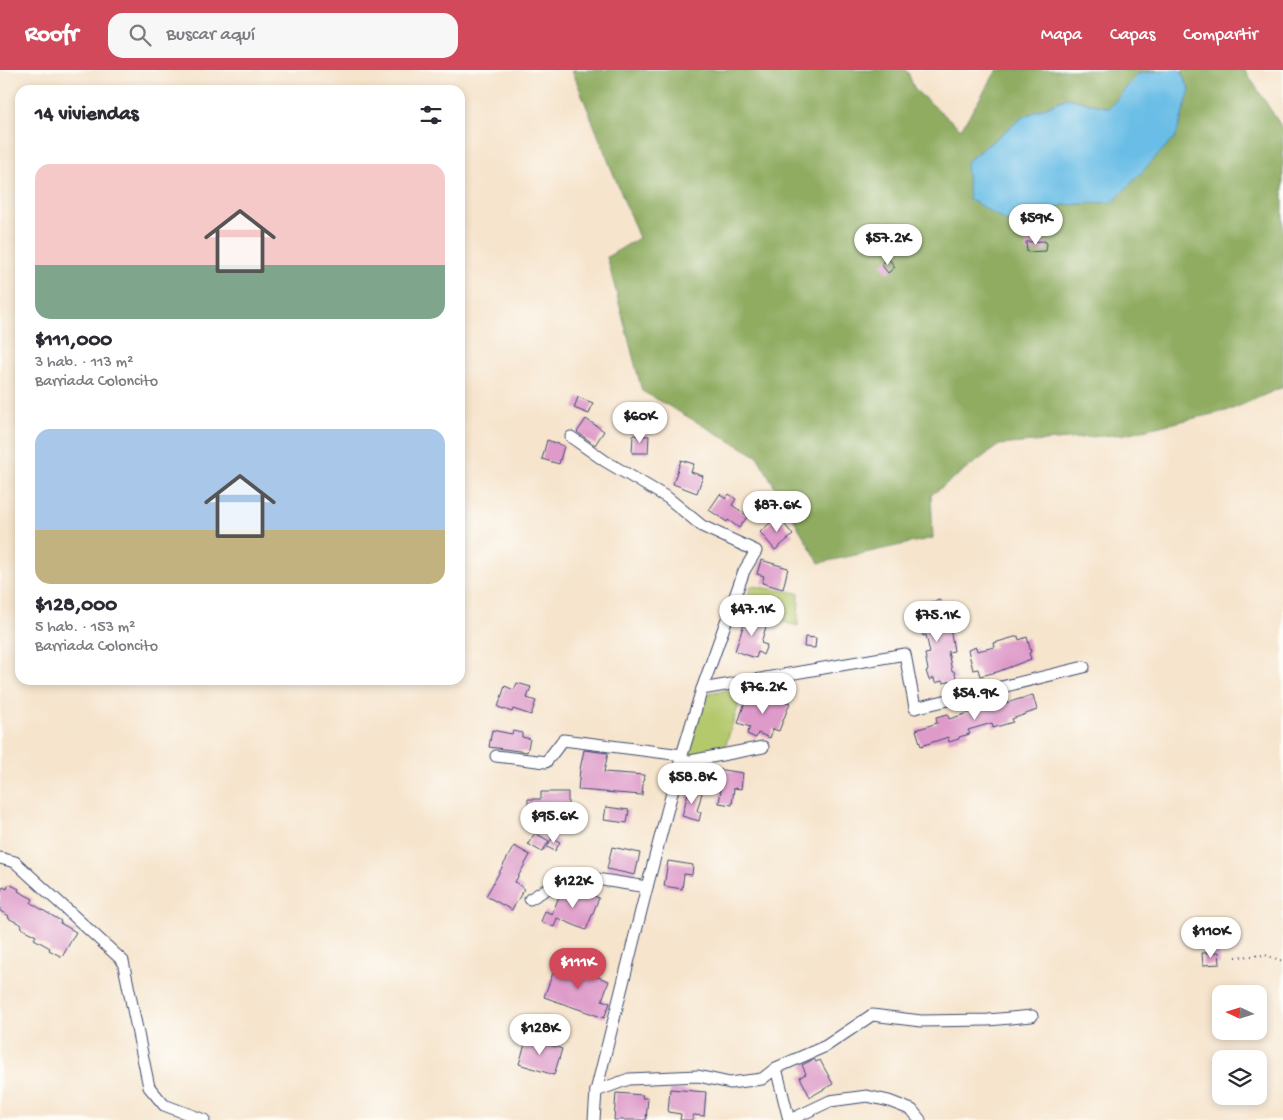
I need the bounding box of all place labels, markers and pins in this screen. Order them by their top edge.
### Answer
pin: $59K [1006,204,1066,246]
pin: $57.2K [847,224,929,266]
pin: $60K [610,402,670,444]
pin: $87.6K [736,490,818,533]
pin: $47.1K [711,594,793,637]
pin: $75.1K [896,600,978,643]
pin: $76.2K [722,672,804,715]
pin: $54.9K [934,678,1016,721]
pin: $58.8K [651,762,733,805]
pin: $95.6K [513,802,595,844]
pin: $122K [538,866,608,909]
pin: $110K [1176,916,1246,959]
pin: $111K [543,948,613,990]
pin: $128K [505,1014,575,1056]

